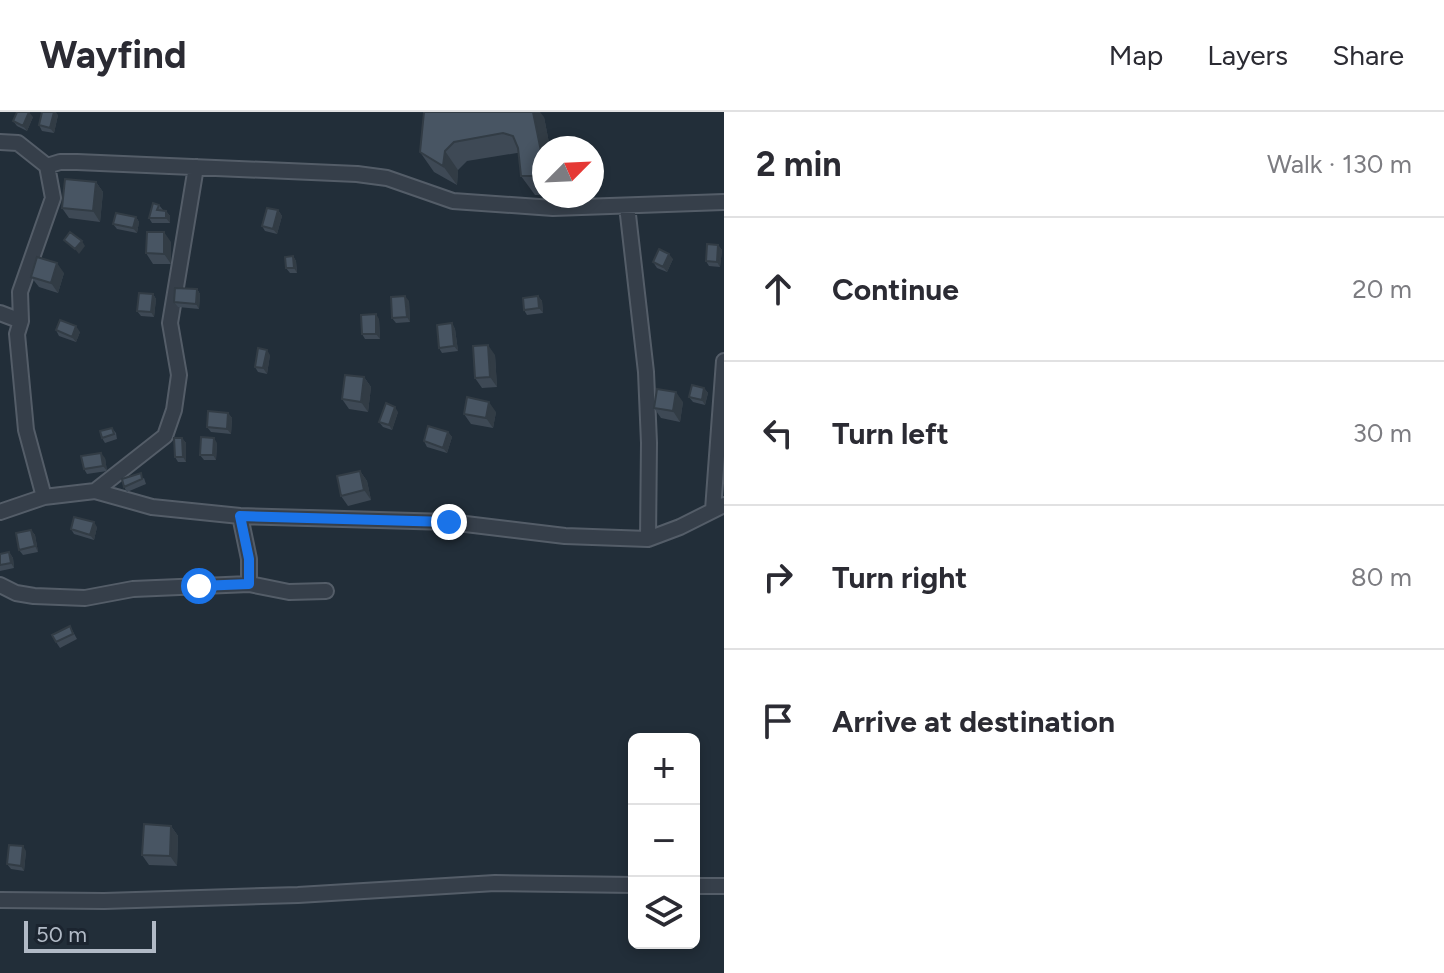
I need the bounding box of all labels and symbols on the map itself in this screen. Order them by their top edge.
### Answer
north arrow [532,136,604,208]
route end [431,504,467,540]
route start [181,568,217,604]
scale bar [24,917,156,953]

